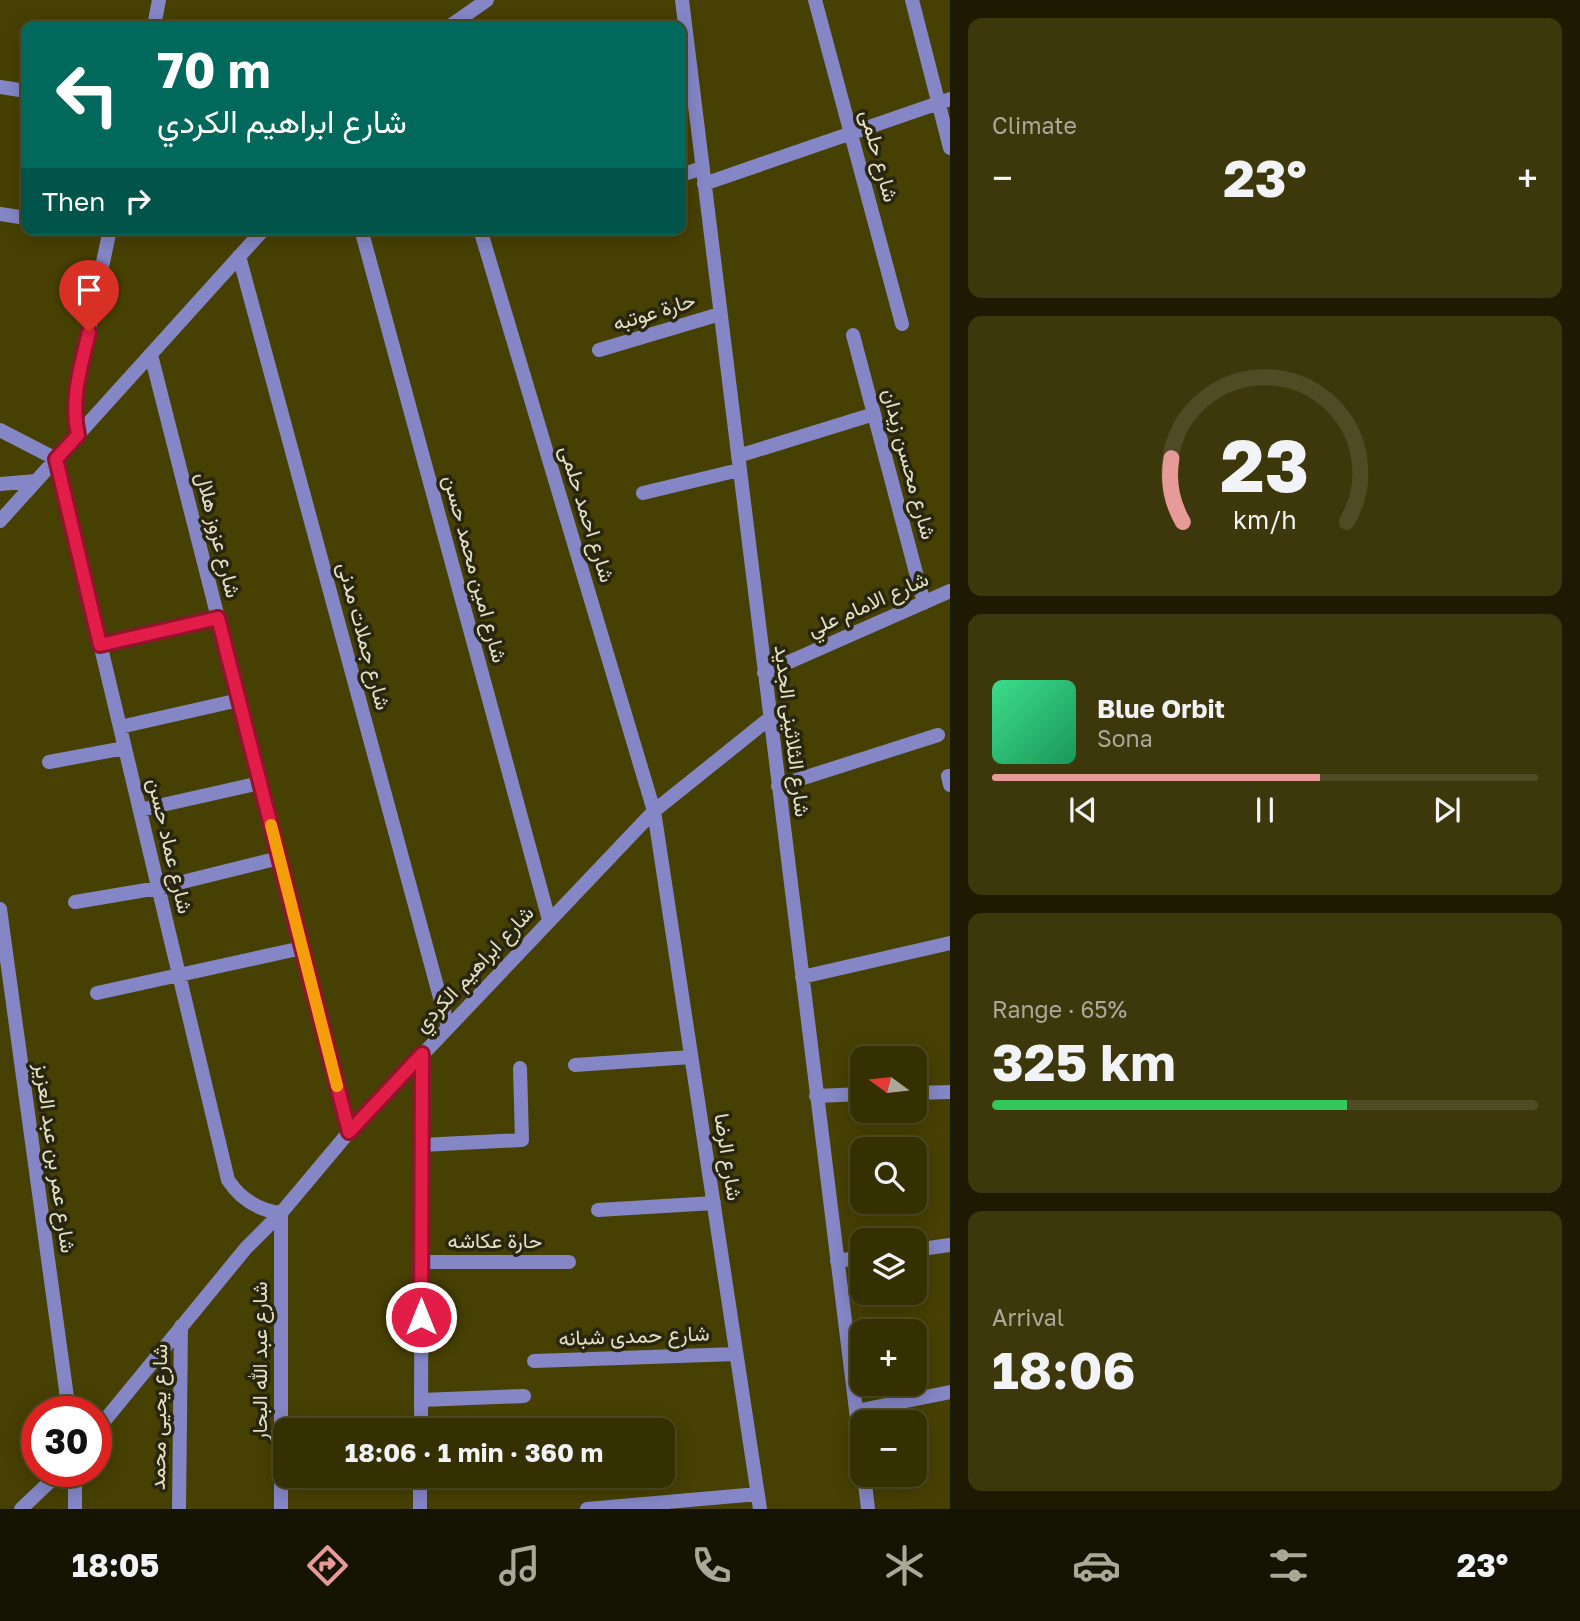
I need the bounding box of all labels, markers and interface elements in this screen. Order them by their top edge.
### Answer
text: 70 m [157,40,271,99]
icon: left [42,49,133,140]
text: شارع ابراهيم الكردي [157,102,407,140]
street label: شارع حلمى [853,107,905,205]
text: Climate [992,111,1077,139]
text: 23° [1223,146,1307,208]
text: − [992,155,1013,200]
text: + [1517,155,1538,200]
icon: right [119,182,157,220]
text: Then [42,186,105,217]
pin [59,260,119,332]
icon: arrive [70,271,108,309]
street label: حارة عوتبه [609,286,698,337]
street label: شارع محسن زيدان [875,385,943,543]
text: 23 [1221,422,1309,509]
street label: شارع احمد حلمى [553,442,621,586]
street label: شارع عزوز هلال [189,469,247,601]
street label: شارع امين محمد حسن [436,472,514,666]
text: km/h [1233,504,1297,535]
street label: شارع جملات مدنى [331,559,397,713]
street label: شارع الامام علي [803,565,934,646]
street label: شارع الثلاثينى الجديد [768,643,816,819]
text: Blue Orbit [1097,693,1225,724]
text: Sona [1097,724,1153,752]
street label: شارع عماد حسن [141,776,199,916]
icon: previous [1064,791,1102,829]
icon: pause [1246,791,1284,829]
icon: next [1428,791,1466,829]
street label: شارع ابراهيم الكردي [408,900,542,1041]
text: Range · 65% [992,995,1127,1023]
text: 325 km [992,1030,1176,1092]
north arrow [850,1046,928,1124]
map controls [850,1046,927,1487]
street label: شارع عمر بن عبد العزيز [28,1060,82,1255]
street label: شارع الرضا [707,1111,749,1203]
button: search [850,1137,927,1214]
street label: حارة عكاشه [448,1227,542,1254]
button: layers [850,1228,927,1305]
position arrow [384,1280,458,1354]
street label: شارع عبد الله البحار [246,1281,274,1442]
text: Arrival [992,1303,1064,1331]
street label: شارع حمدى شبانه [558,1319,710,1353]
button: + [850,1319,927,1396]
text: 18:06 [992,1338,1136,1400]
street label: شارع يحيى محمد [144,1344,174,1490]
speed limit sign: 30 [21,1396,112,1487]
button: − [850,1410,927,1487]
text: 18:06 · 1 min · 360 m [345,1437,603,1468]
icon: directions [303,1541,352,1590]
icon: music [495,1541,544,1590]
icon: phone [687,1541,736,1590]
icon: climate [880,1541,929,1590]
icon: car [1072,1541,1121,1590]
icon: filters [1264,1541,1313,1590]
text: 18:05 [72,1546,159,1584]
text: 23° [1457,1546,1508,1584]

